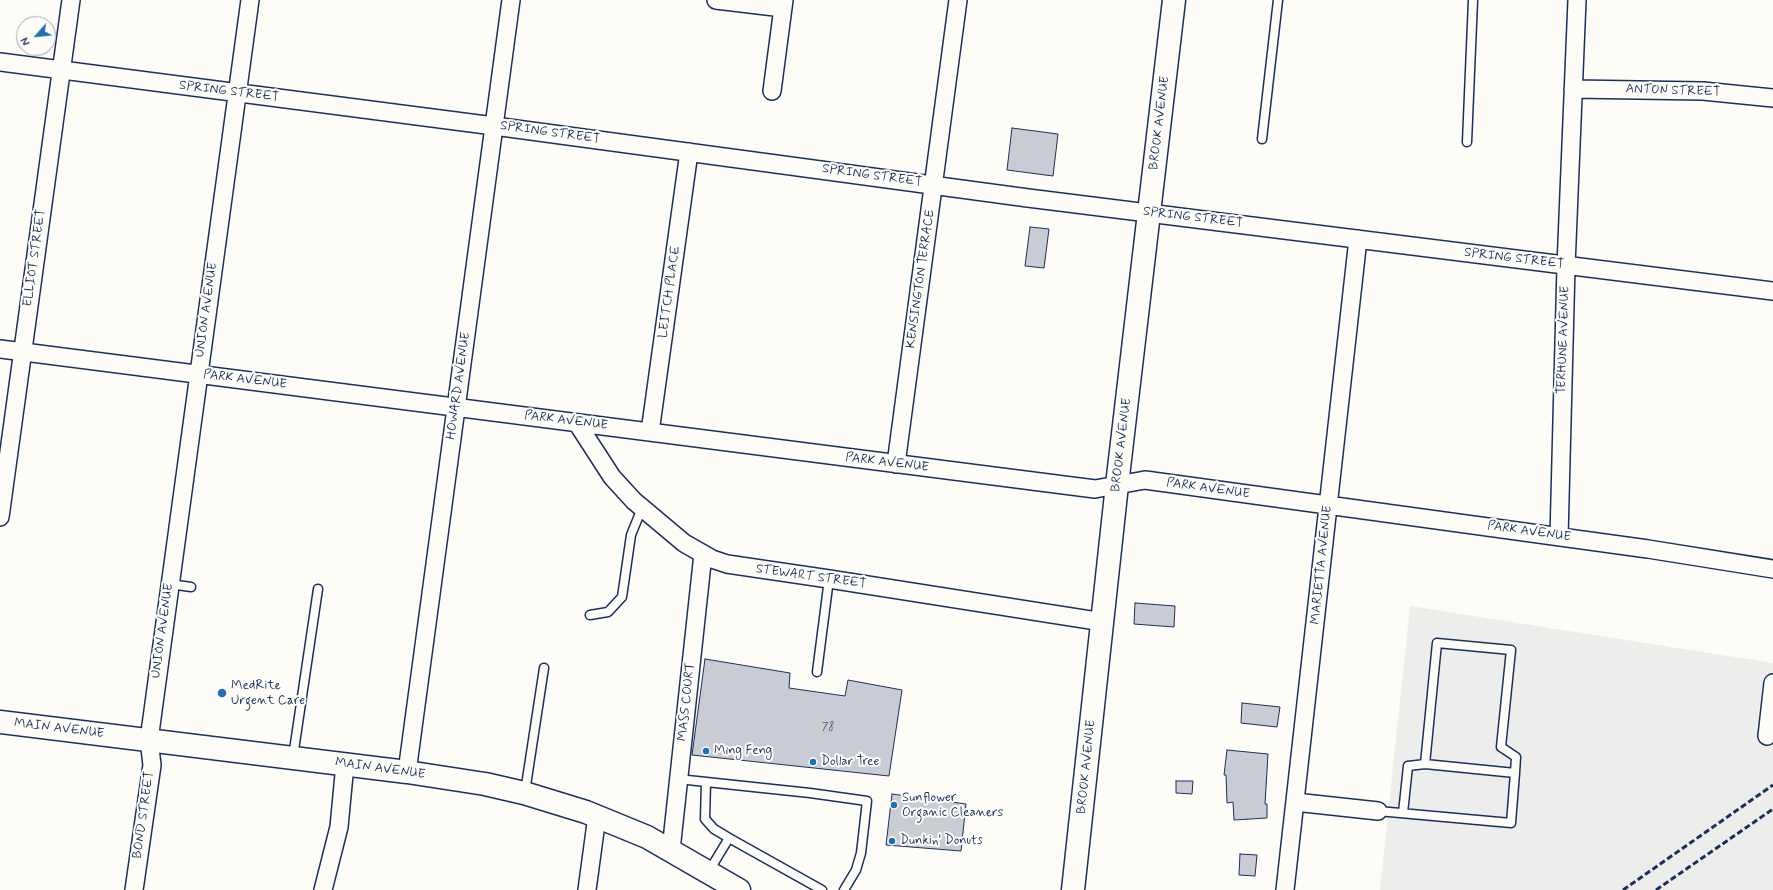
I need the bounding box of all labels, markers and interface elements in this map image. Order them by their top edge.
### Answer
north arrow [16,16,56,56]
text: N [18,35,34,47]
street label: BROOK AVENUE [1146,75,1174,171]
street label: SPRING STREET [178,78,280,106]
street label: ANTON STREET [1625,82,1721,100]
street label: SPRING STREET [499,118,601,148]
street label: SPRING STREET [821,161,923,191]
street label: SPRING STREET [1142,204,1244,232]
street label: ELLIOT STREET [20,208,50,308]
street label: KENSINGTON TERRACE [904,209,938,349]
street label: LEITCH PLACE [656,245,684,339]
street label: SPRING STREET [1463,245,1565,273]
street label: UNION AVENUE [193,262,221,358]
street label: TERHUNE AVENUE [1554,286,1574,394]
street label: HOWARD AVENUE [444,331,474,441]
street label: PARK AVENUE [202,367,288,393]
street label: BROOK AVENUE [1108,397,1136,493]
street label: PARK AVENUE [523,408,609,434]
street label: PARK AVENUE [844,450,930,476]
street label: PARK AVENUE [1165,475,1251,503]
street label: MARIETTA AVENUE [1308,505,1336,625]
street label: PARK AVENUE [1486,518,1572,546]
street label: STEWART STREET [755,562,867,592]
street label: UNION AVENUE [149,583,177,679]
street label: MASS COURT [675,662,699,742]
place label: MedRite Urgent Care [231,678,305,709]
marker: MedRite Urgent Care [216,687,228,699]
street label: MAIN AVENUE [13,716,105,742]
street label: BROOK AVENUE [1074,719,1100,815]
house number: 78 [822,721,834,735]
place label: Ming Feng [714,743,772,759]
marker: Ming Feng [701,746,711,756]
place label: Dollar Tree [821,754,879,770]
street label: MAIN AVENUE [334,755,426,783]
marker: Dollar Tree [808,757,818,767]
street label: BOND STREET [130,770,158,860]
place label: Sunflower Organic Cleaners [902,790,1003,821]
marker: Sunflower Organic Cleaners [889,800,899,810]
place label: Dunkin' Donuts [900,833,983,849]
marker: Dunkin' Donuts [887,836,897,846]

